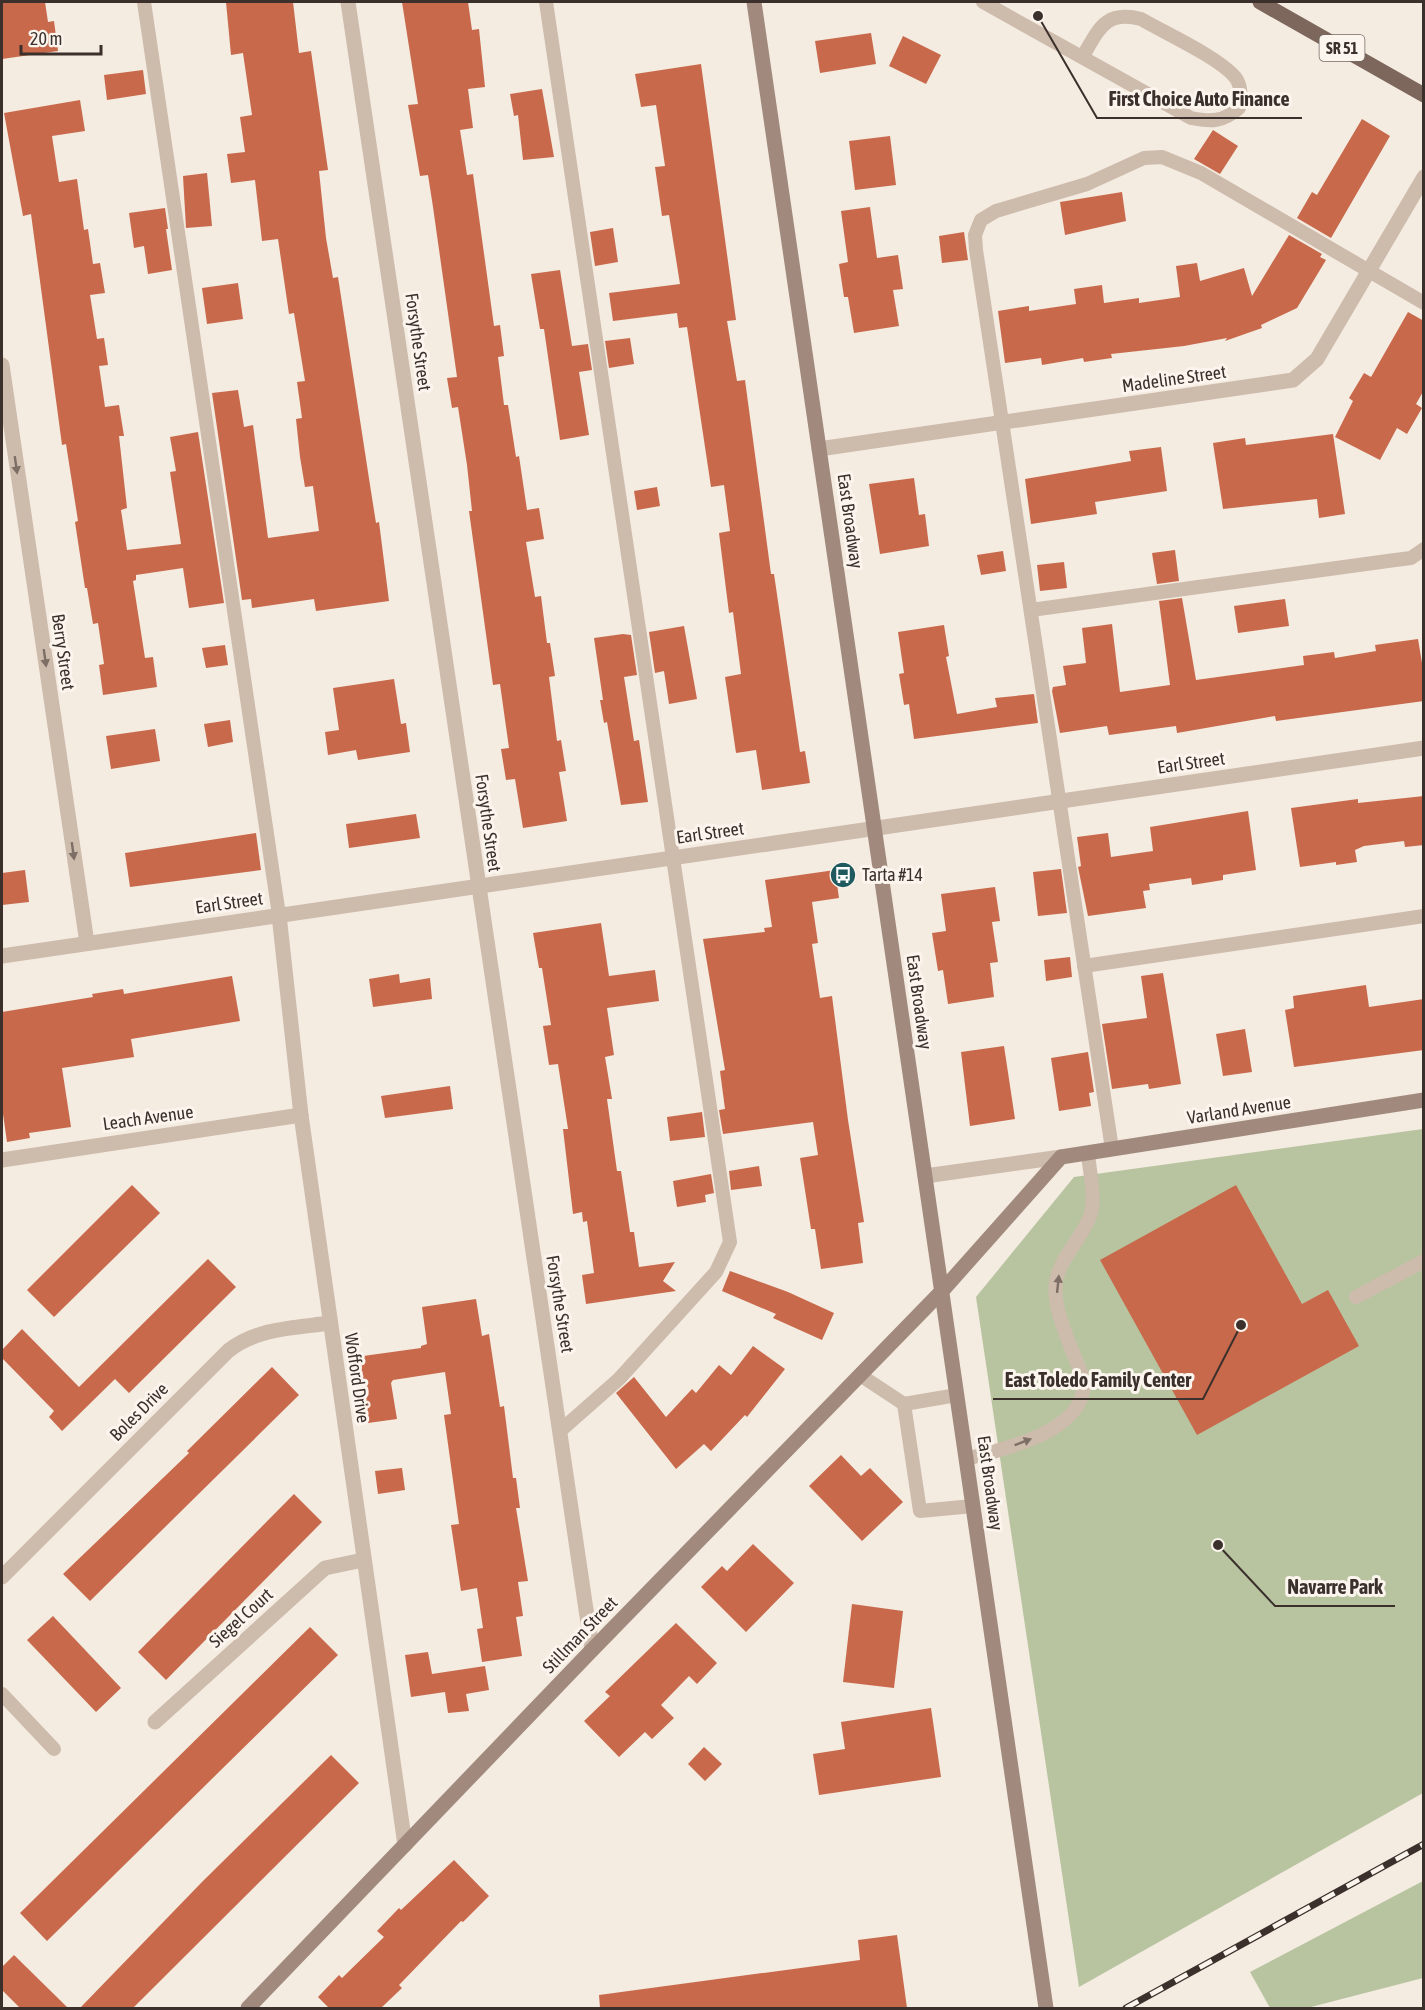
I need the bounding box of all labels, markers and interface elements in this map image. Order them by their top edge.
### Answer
scale bar [21,18,100,56]
text: 20 m [30,28,62,49]
road number: SR 51 [1320,35,1364,61]
callout: First Choice Auto Finance [1097,80,1302,118]
text: First Choice Auto Finance [1108,87,1290,110]
street label: Forsythe Street [401,292,436,392]
street label: Madeline Street [1121,361,1227,396]
one-way arrow [12,455,21,474]
street label: East Broadway [833,472,868,570]
street label: Berry Street [48,612,79,691]
one-way arrow [40,648,49,667]
street label: Earl Street [1156,747,1226,778]
street label: Forsythe Street [471,773,506,873]
street label: Earl Street [675,817,745,848]
one-way arrow [68,841,77,860]
bus stop icon: Tarta #14 [828,860,858,890]
place label: Tarta #14 [862,864,923,885]
street label: Earl Street [194,887,264,918]
street label: East Broadway [902,953,937,1051]
street label: Varland Avenue [1186,1091,1292,1128]
street label: Leach Avenue [101,1101,195,1134]
street label: Forsythe Street [542,1254,579,1354]
one-way arrow [1053,1274,1063,1293]
street label: Wofford Drive [341,1332,374,1424]
callout: East Toledo Family Center [993,1361,1203,1399]
text: East Toledo Family Center [1005,1368,1192,1391]
street label: Boles Drive [105,1378,172,1445]
street label: East Broadway [973,1434,1008,1532]
one-way arrow [1014,1437,1032,1447]
callout: Navarre Park [1275,1568,1395,1606]
text: Navarre Park [1287,1575,1383,1598]
street label: Siegel Court [205,1584,277,1652]
street label: Stillman Street [538,1592,621,1677]

